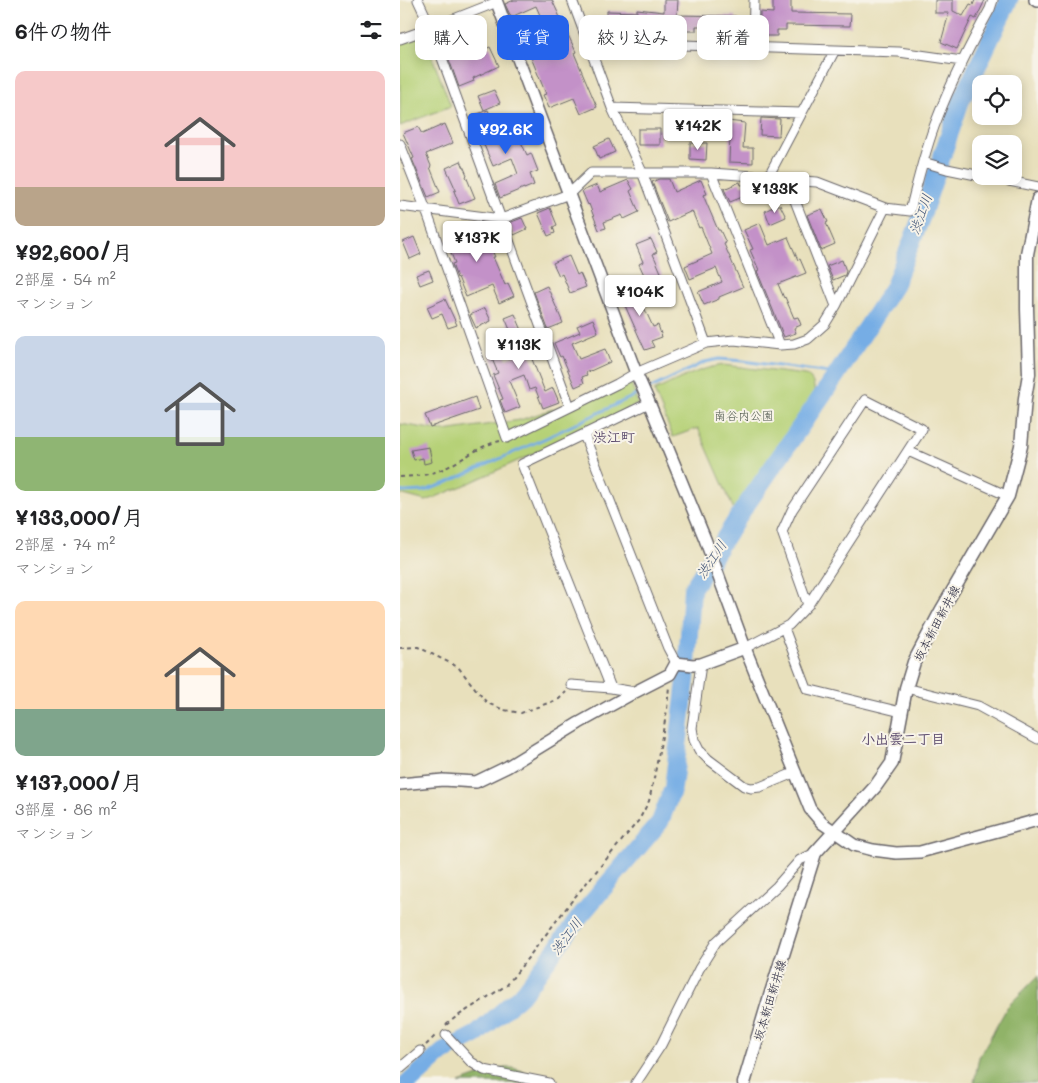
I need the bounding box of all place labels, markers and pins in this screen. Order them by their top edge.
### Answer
pin: ¥142K [663,108,733,151]
pin: ¥92.6K [465,112,547,155]
pin: ¥133K [740,172,810,214]
pin: ¥137K [442,220,512,263]
pin: ¥104K [605,274,675,317]
pin: ¥113K [484,328,554,370]

